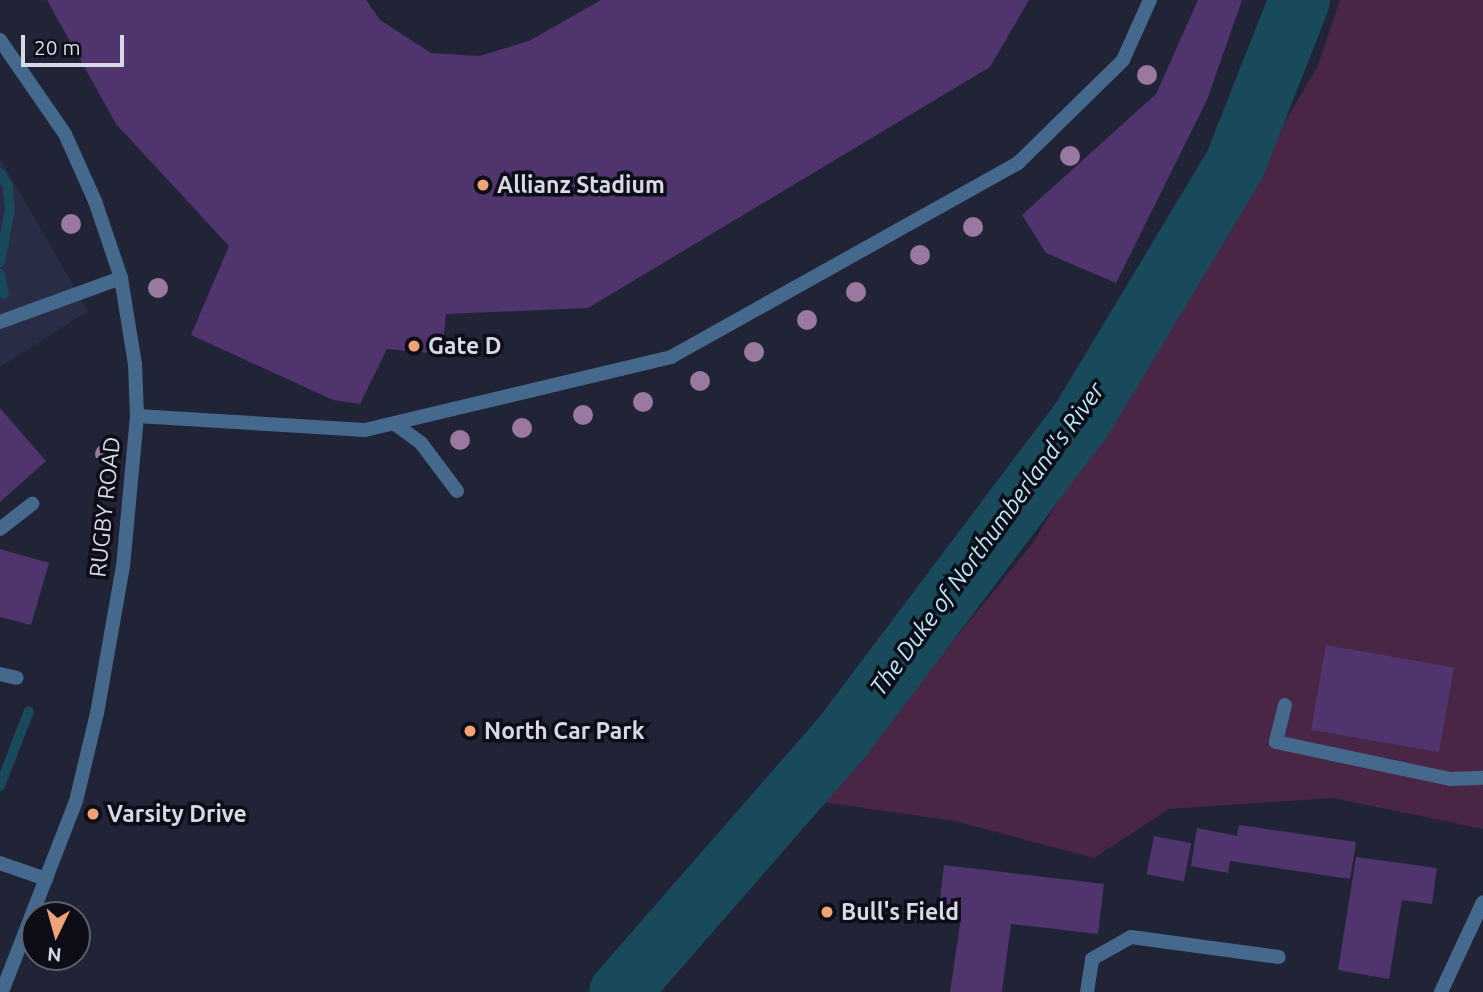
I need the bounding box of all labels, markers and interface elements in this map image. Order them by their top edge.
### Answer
scale bar [24,21,128,65]
text: 20 m [34,35,81,59]
place label: Allianz Stadium [497,171,665,199]
marker: Allianz Stadium [475,177,491,193]
place label: Gate D [428,332,501,360]
marker: Gate D [406,338,422,354]
water label: The Duke of Northumberland's River [864,377,1110,701]
street label: RUGBY ROAD [84,435,126,579]
place label: North Car Park [484,717,645,745]
marker: North Car Park [462,723,478,739]
place label: Varsity Drive [107,800,247,828]
marker: Varsity Drive [85,806,101,822]
place label: Bull's Field [841,898,959,926]
north arrow [21,901,91,971]
marker: Bull's Field [819,904,835,920]
text: N [46,943,62,967]

